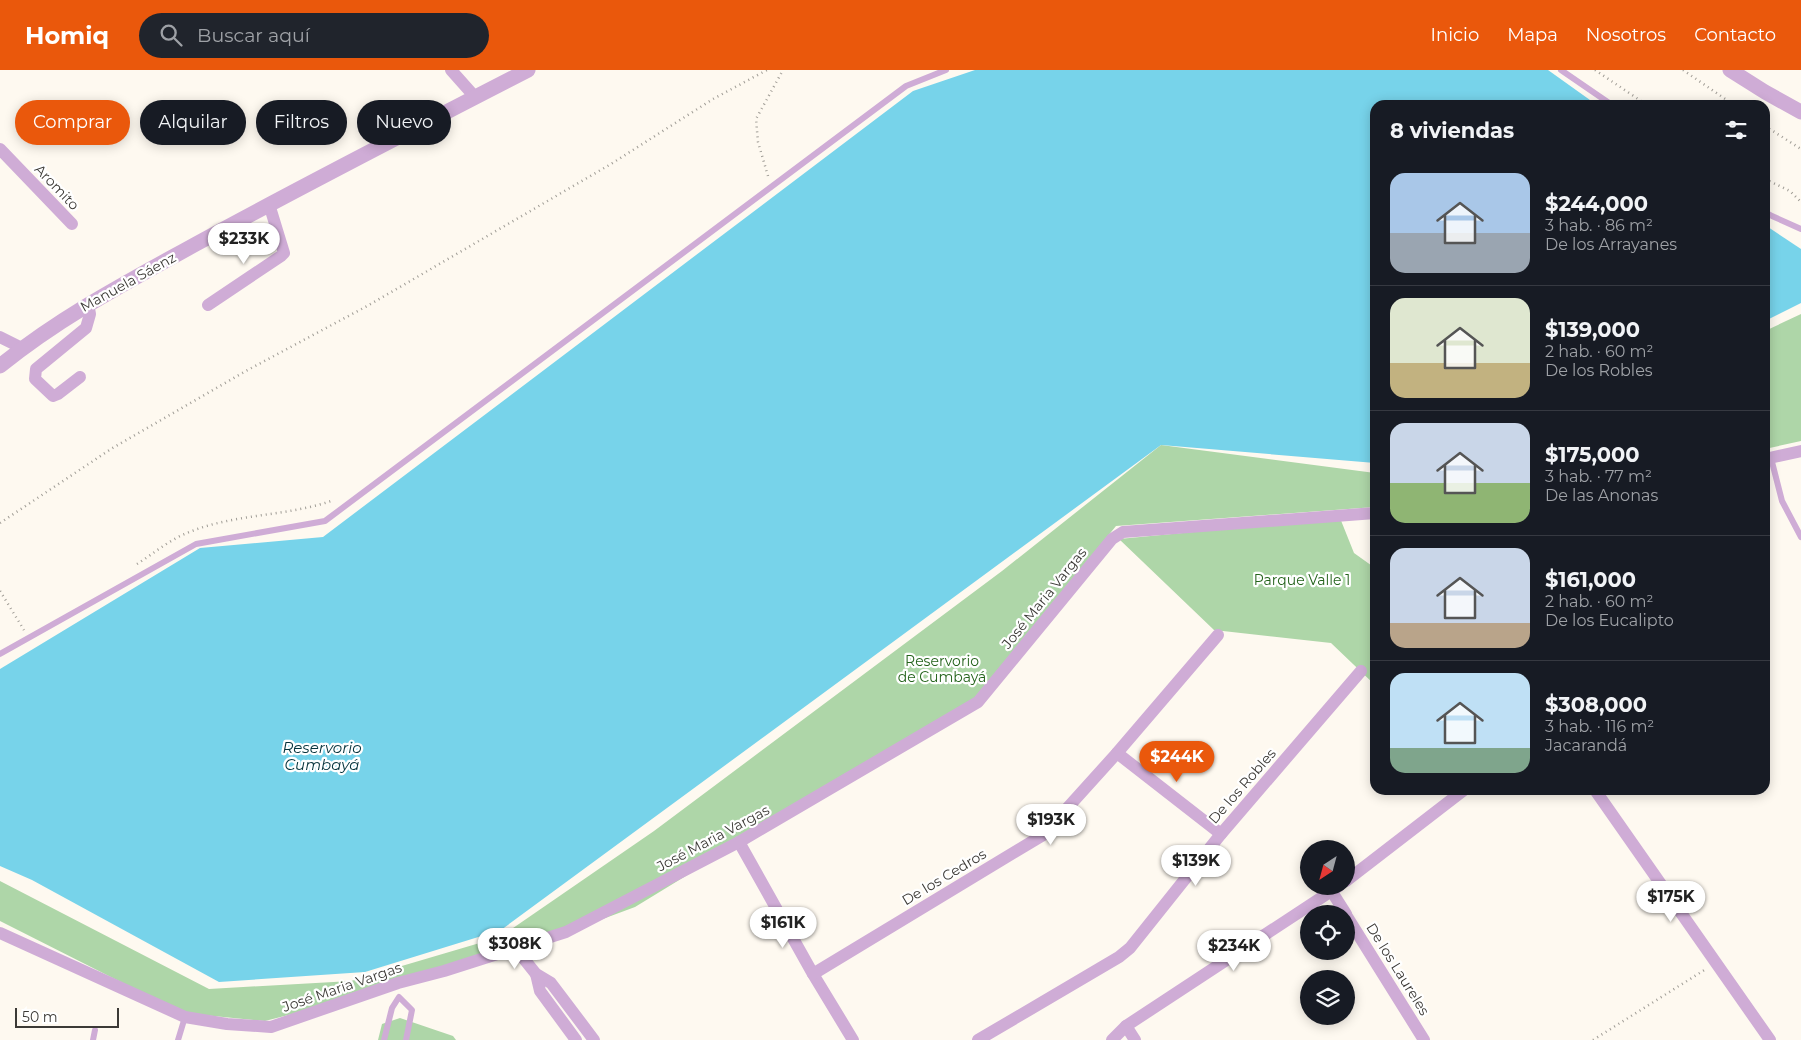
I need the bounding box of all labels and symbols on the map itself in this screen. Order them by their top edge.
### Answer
street label: Aromito [31,160,83,214]
pin: $233K [209,222,279,265]
street label: Manuela Sáenz [77,248,179,316]
street label: José Maria Vargas [997,544,1090,653]
park label: Parque Valle 1 [1254,571,1350,589]
park label: Reservorio de Cumbayá [898,652,986,686]
water label: Reservorio Cumbayá [282,738,362,774]
pin: $244K [1142,740,1212,783]
street label: De los Robles [1204,744,1280,827]
street label: José Maria Vargas [653,801,773,876]
pin: $193K [1016,804,1086,846]
north arrow [1300,840,1355,895]
pin: $139K [1161,844,1231,887]
street label: De los Cedros [899,845,990,909]
pin: $175K [1636,880,1706,923]
pin: $161K [748,906,818,949]
street label: De los Laureles [1362,919,1434,1019]
pin: $308K [480,928,550,970]
pin: $234K [1199,930,1269,972]
street label: José Maria Vargas [279,958,404,1016]
scale bar [15,1005,119,1028]

